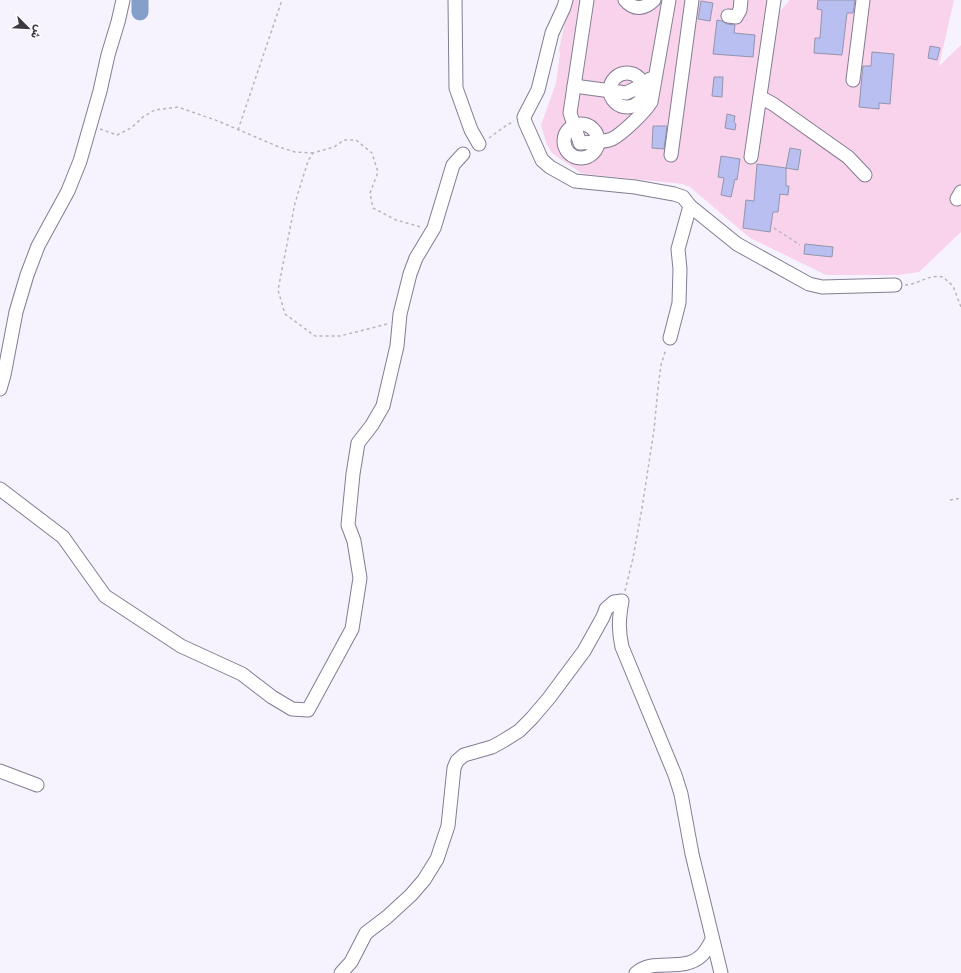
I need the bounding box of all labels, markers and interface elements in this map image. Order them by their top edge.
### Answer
north arrow [8,8,48,48]
text: ش [28,23,45,41]

